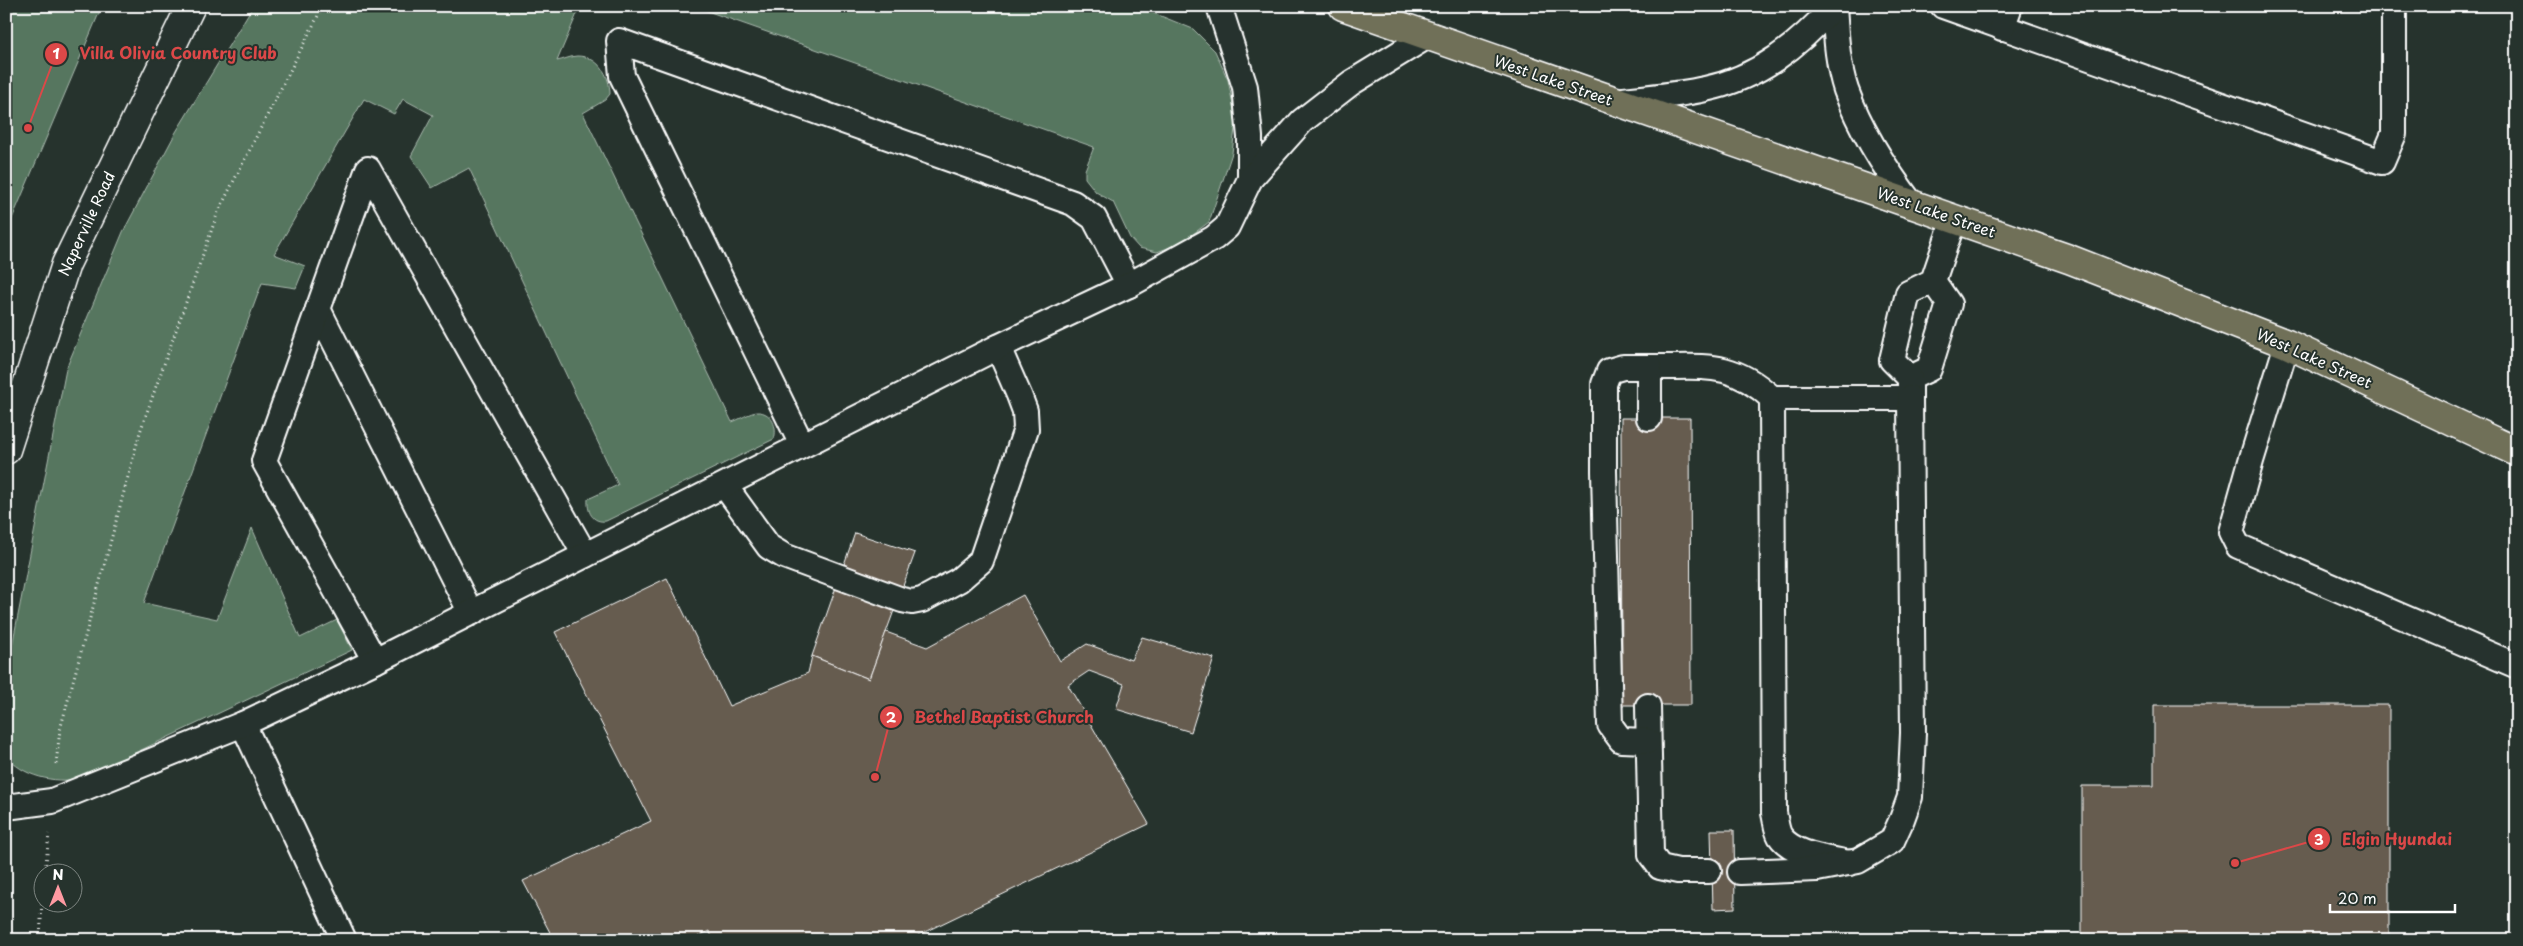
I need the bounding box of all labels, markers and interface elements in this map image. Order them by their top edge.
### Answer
callout: Villa Olivia Country Club [43,38,289,69]
text: Villa Olivia Country Club [79,40,277,64]
text: 1 [52,41,60,64]
street label: West Lake Street [1491,48,1616,111]
street label: Naperville Road [51,167,120,279]
street label: West Lake Street [1874,180,1999,243]
street label: West Lake Street [2253,322,2376,393]
callout: Bethel Baptist Church [879,702,1104,733]
text: Bethel Baptist Church [914,704,1094,728]
text: 2 [886,705,897,728]
callout: Elgin Hyundai [2307,824,2462,855]
text: Elgin Hyundai [2342,826,2453,850]
text: 3 [2314,827,2324,850]
north arrow [32,864,82,914]
text: N [52,864,64,885]
scale bar [2330,881,2456,913]
text: 20 m [2338,886,2377,909]

